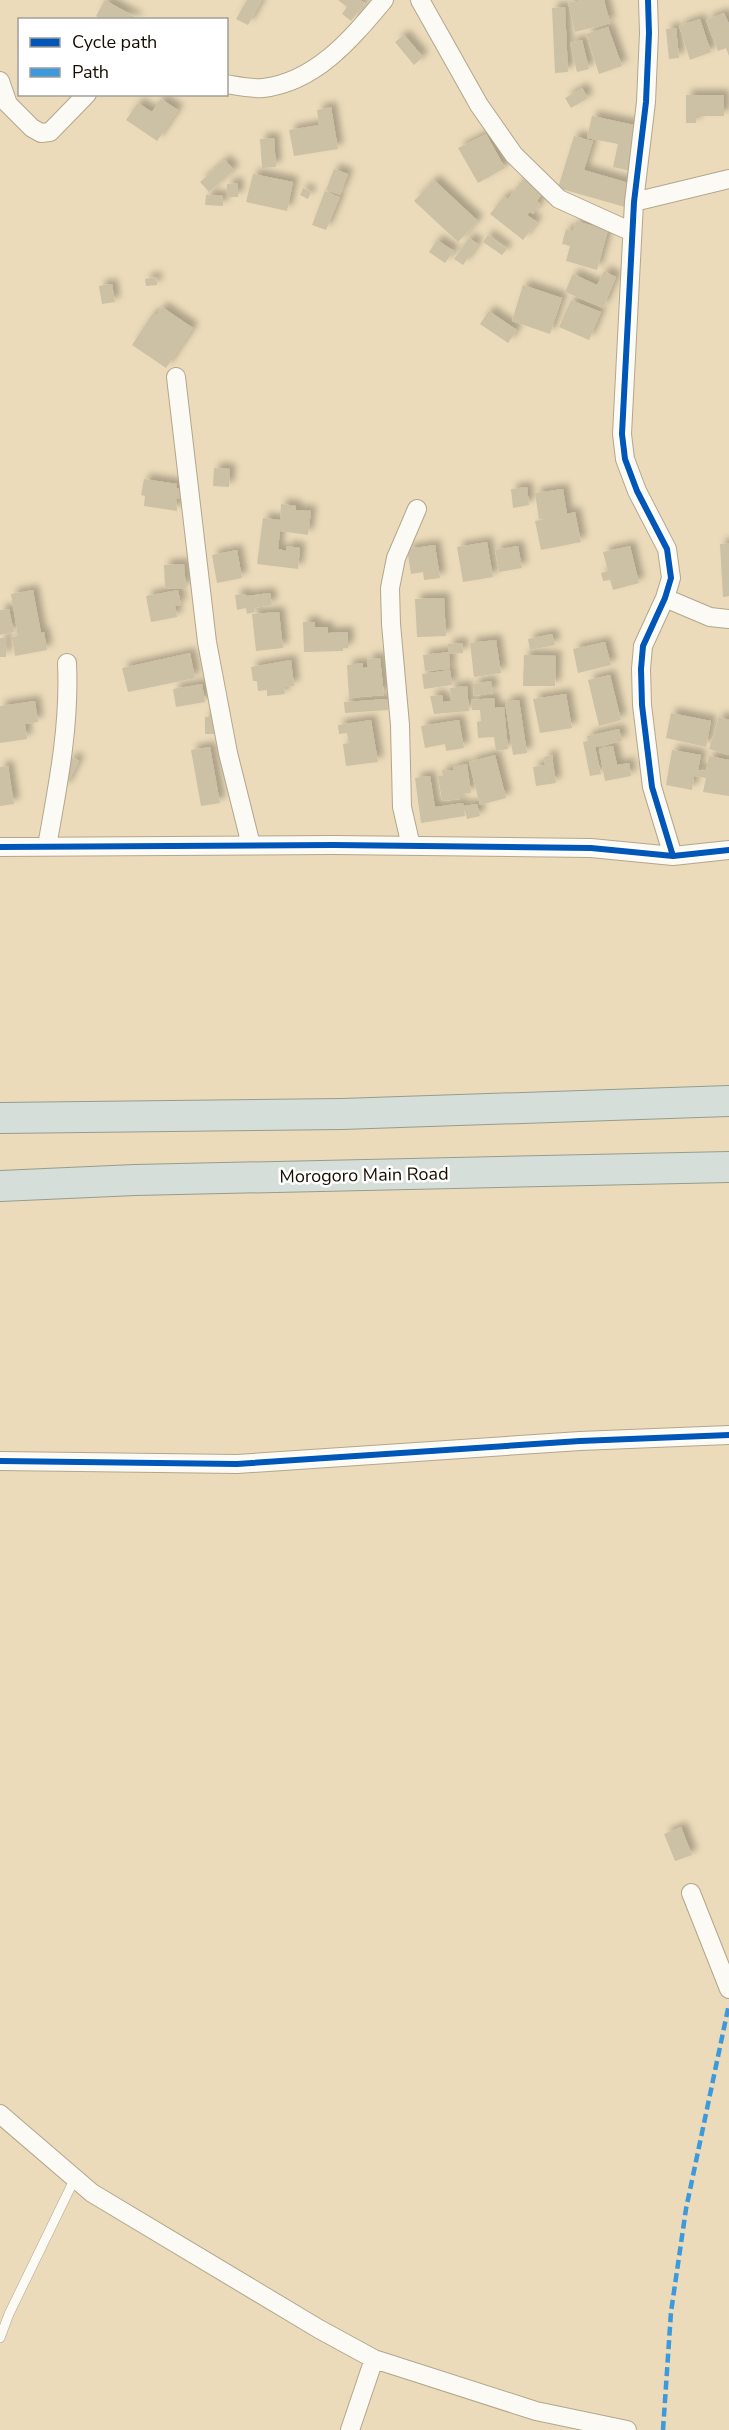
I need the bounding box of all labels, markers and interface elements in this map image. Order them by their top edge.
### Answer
legend [18,18,228,96]
text: Cycle path [72,30,157,54]
text: Path [72,60,109,84]
street label: Morogoro Main Road [279,1162,449,1188]

